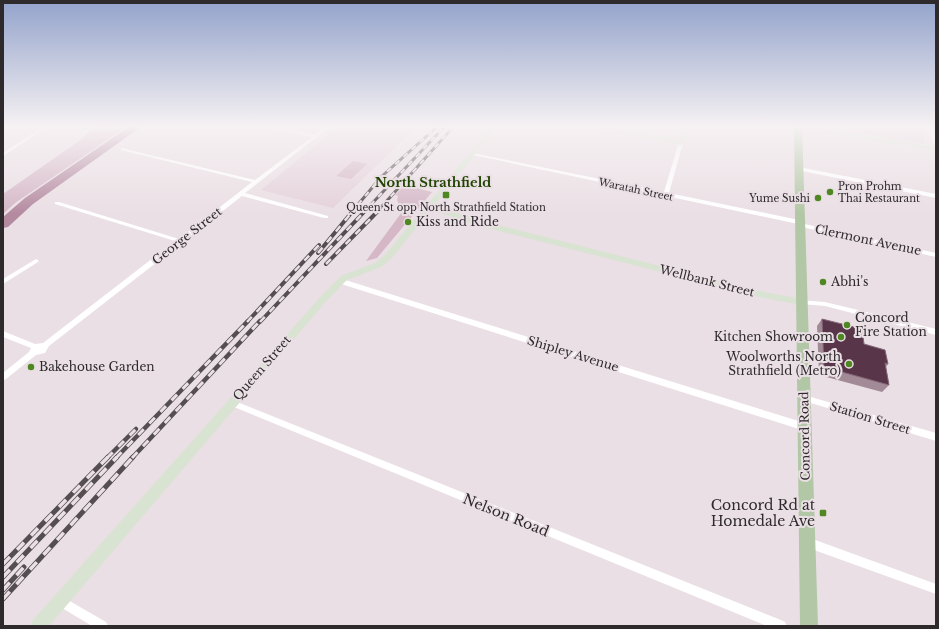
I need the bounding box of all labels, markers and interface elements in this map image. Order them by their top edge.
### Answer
district label: North Strathfield [375,174,491,191]
street label: Waratah Street [596,175,675,204]
place label: Pron Prohm Thai Restaurant [838,180,920,205]
marker: Pron Prohm Thai Restaurant [825,187,835,197]
marker: Queen St opp North Strathfield Station [441,190,451,200]
place label: Yume Sushi [748,192,811,205]
marker: Yume Sushi [813,193,823,203]
place label: Queen St opp North Strathfield Station [346,201,546,214]
street label: George Street [149,203,225,268]
place label: Kiss and Ride [416,214,499,229]
marker: Kiss and Ride [403,217,413,227]
street label: Clermont Avenue [814,221,923,258]
street label: Wellbank Street [657,261,757,300]
place label: Abhi's [830,274,868,289]
marker: Abhi's [818,277,828,287]
place label: Concord Fire Station [855,310,927,339]
marker: Concord Fire Station [842,320,852,330]
place label: Kitchen Showroom [714,329,833,344]
street label: Queen Street [229,332,294,403]
street label: Shipley Avenue [526,332,621,375]
marker: Kitchen Showroom [836,332,846,342]
place label: Woolworths North Strathfield (Metro) [725,349,841,378]
place label: Bakehouse Garden [39,359,155,374]
marker: Woolworths North Strathfield (Metro) [844,359,854,369]
marker: Bakehouse Garden [26,362,36,372]
street label: Concord Road [796,391,813,481]
street label: Station Street [828,398,913,437]
street label: Nelson Road [460,490,552,541]
place label: Concord Rd at Homedale Ave [711,496,816,530]
marker: Concord Rd at Homedale Ave [818,508,828,518]

